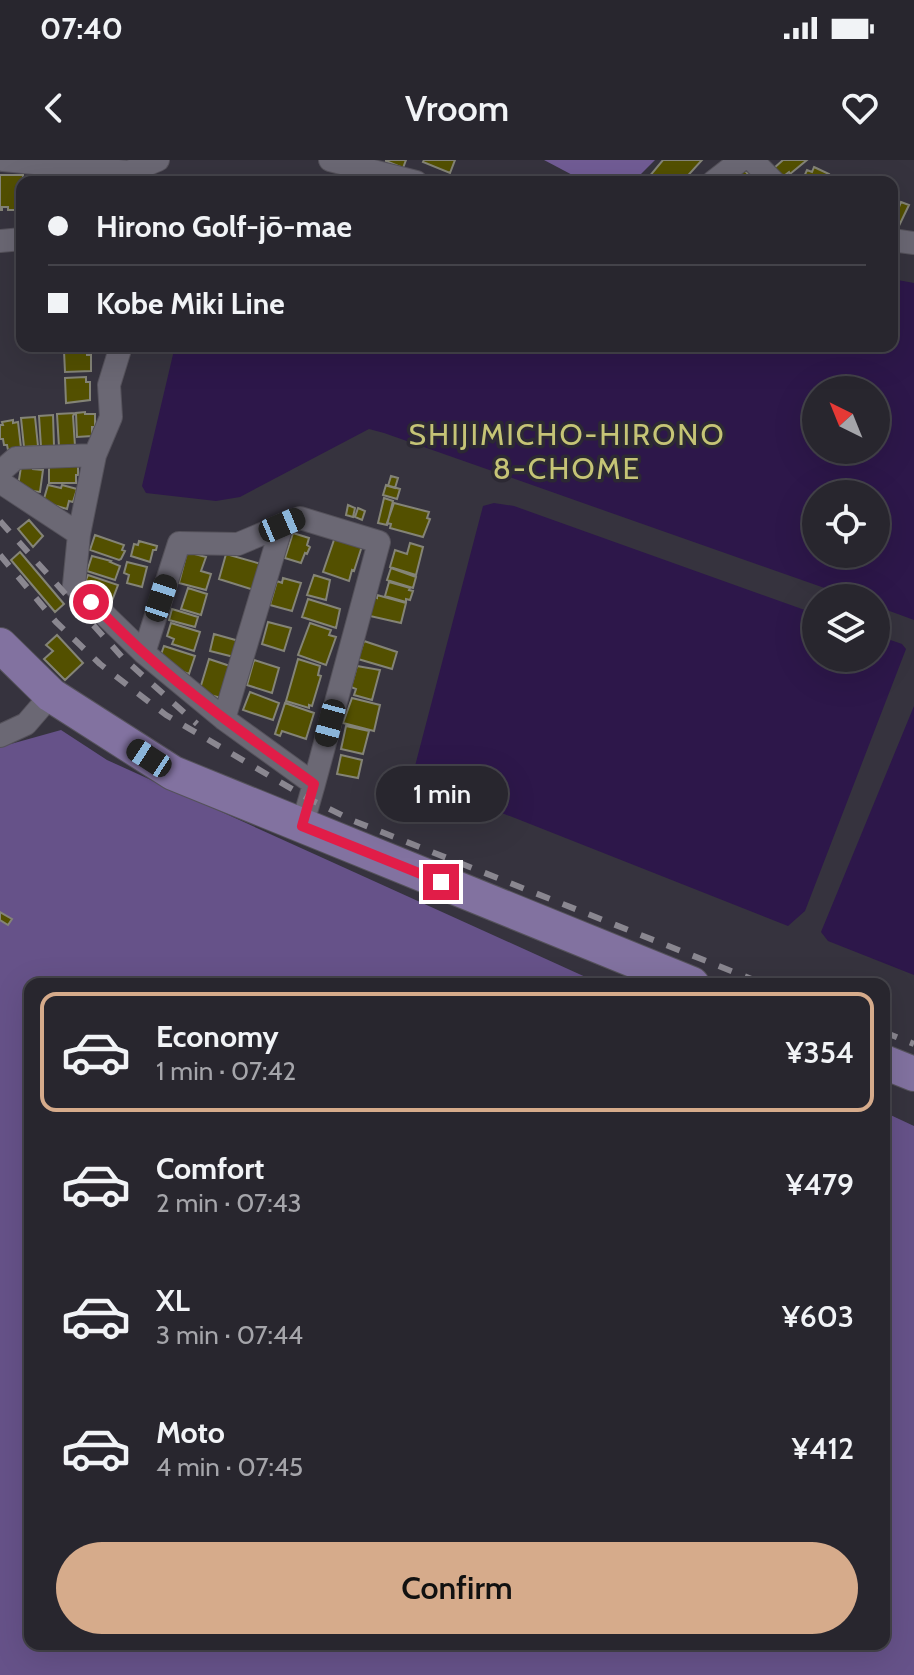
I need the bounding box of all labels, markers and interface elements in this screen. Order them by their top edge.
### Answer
text: 07:40 [40,10,123,47]
icon: back [32,86,76,130]
text: Vroom [405,86,509,130]
icon: heart [838,86,882,130]
text: Hirono Golf-jō-mae [96,208,352,245]
text: Kobe Miki Line [96,285,285,322]
north arrow [802,376,890,464]
map controls [802,376,890,672]
district label: SHIJIMICHO-HIRONO 8-CHOME [408,416,726,487]
button: locate [802,480,890,568]
car [255,505,309,545]
car [142,571,180,625]
route start [73,584,109,620]
button: layers [802,584,890,672]
car [312,697,348,749]
car [122,735,176,781]
callout: 1 min [375,766,507,822]
text: 1 min [413,778,471,810]
route end [423,864,459,900]
icon: car [60,1016,132,1088]
text: Economy [156,1018,279,1055]
text: ¥354 [786,1034,854,1071]
text: 1 min · 07:42 [156,1055,296,1087]
icon: car [60,1148,132,1220]
text: Comfort [156,1150,264,1187]
text: ¥479 [786,1166,854,1203]
text: 2 min · 07:43 [156,1187,302,1219]
icon: car [60,1280,132,1352]
text: XL [156,1282,190,1319]
text: ¥603 [782,1298,854,1335]
text: 3 min · 07:44 [156,1319,303,1351]
icon: car [60,1412,132,1484]
text: Moto [156,1414,225,1451]
text: ¥412 [792,1430,854,1467]
text: 4 min · 07:45 [156,1451,303,1483]
button: Confirm [56,1542,858,1634]

